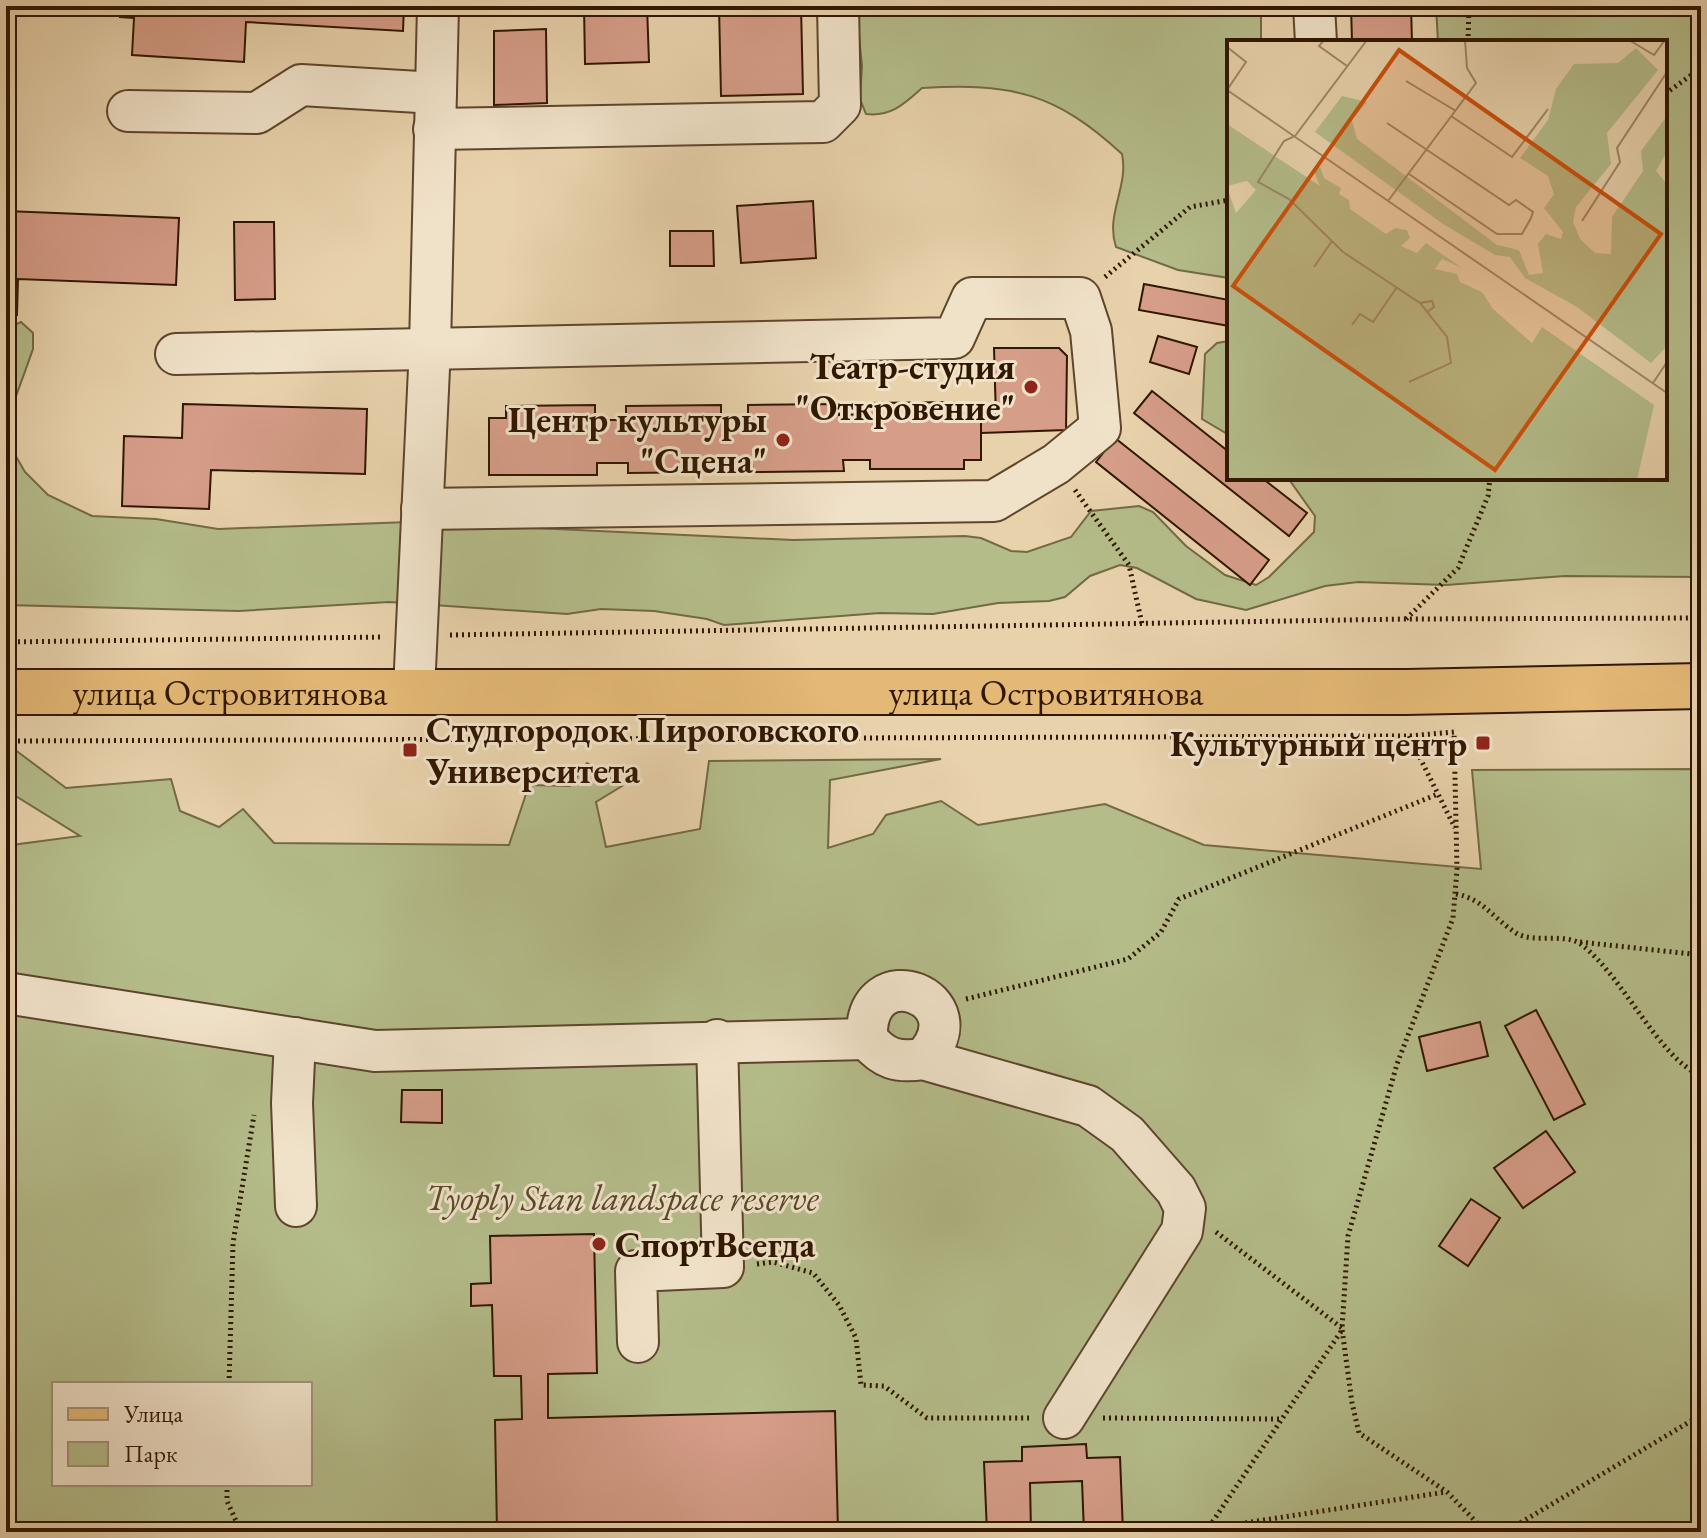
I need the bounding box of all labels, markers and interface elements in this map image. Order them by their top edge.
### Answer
inset map [1227,40,1667,480]
place label: Театр-студия "Откровение" [796,343,1015,431]
marker: Театр-студия "Откровение" [1022,378,1040,396]
place label: Центр культуры "Сцена" [508,396,767,484]
marker: Центр культуры "Сцена" [774,431,792,449]
street label: улица Островитянова [72,669,388,716]
street label: улица Островитянова [888,669,1204,716]
place label: Студгородок Пироговского Университета [425,706,859,794]
place label: Культурный центр [1170,720,1467,767]
marker: Культурный центр [1474,734,1492,752]
marker: Студгородок Пироговского Университета [401,741,419,759]
park label: Tyoply Stan landspace reserve [425,1174,819,1221]
place label: СпортВсегда [615,1221,816,1268]
marker: СпортВсегда [590,1235,608,1253]
legend [52,1382,312,1486]
text: Улица [123,1398,183,1429]
text: Парк [124,1438,178,1469]

